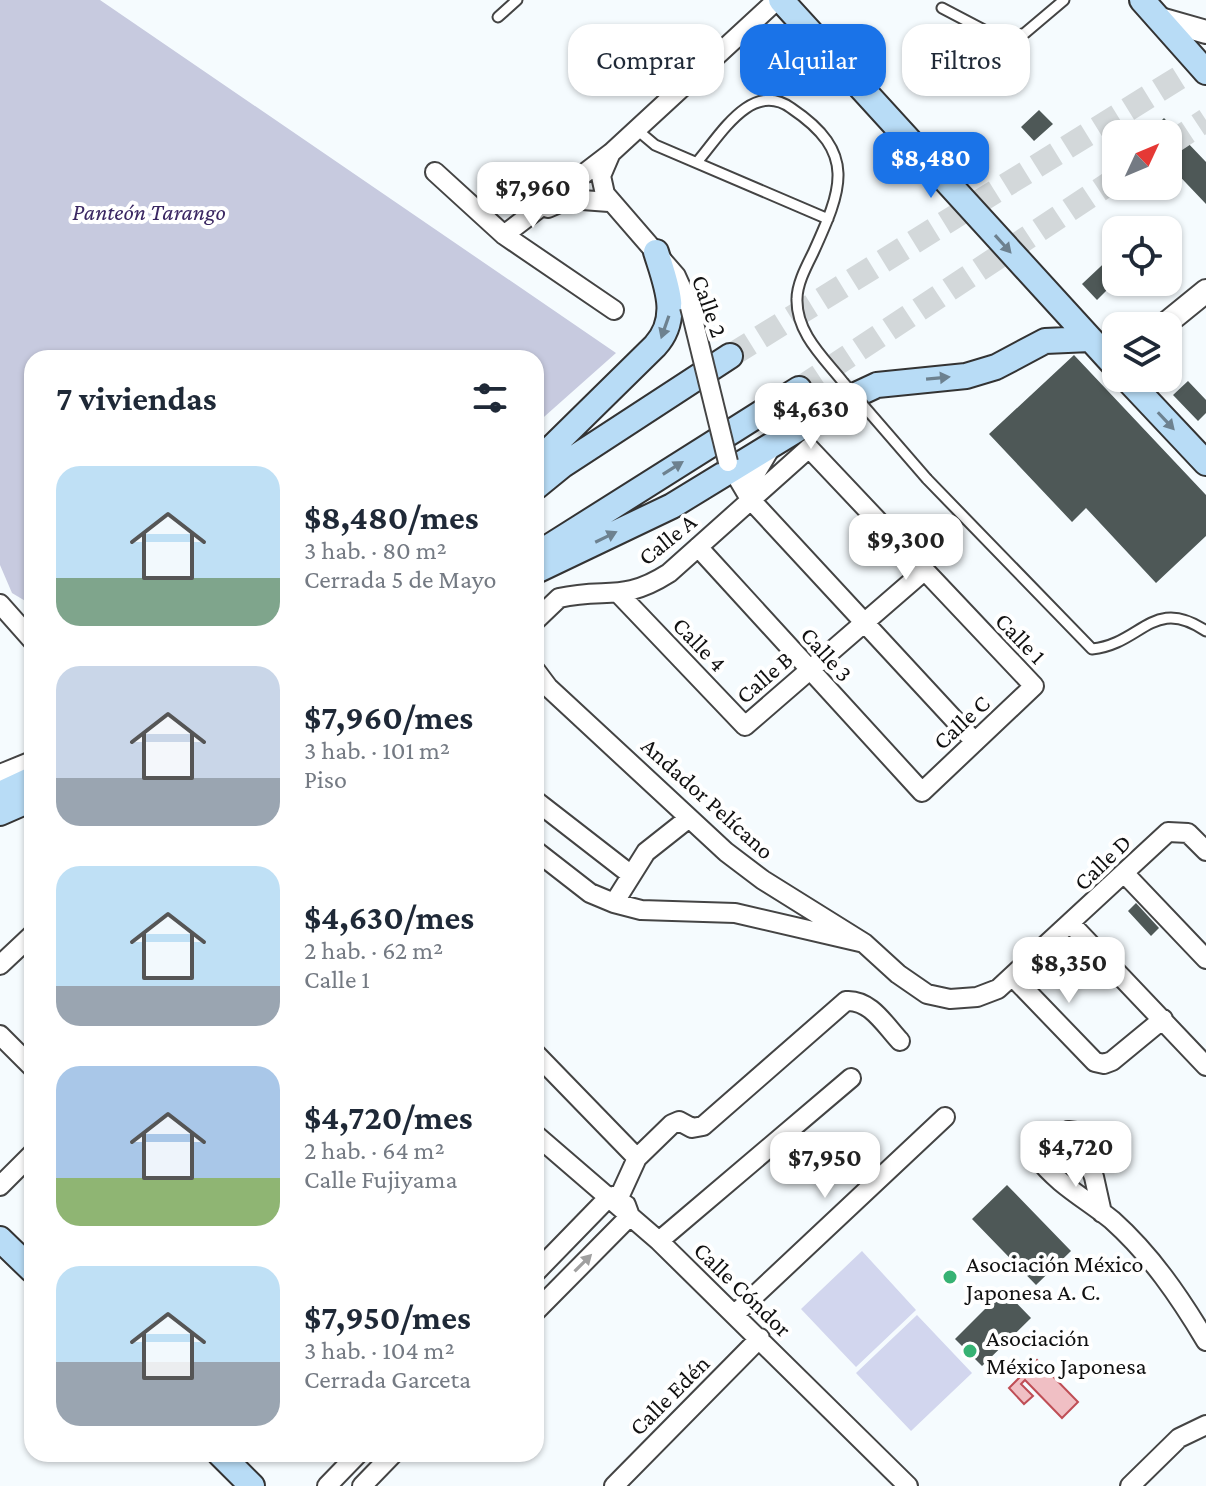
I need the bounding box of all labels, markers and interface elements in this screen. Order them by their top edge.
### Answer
chip: Comprar [568,24,724,96]
chip: Alquilar [740,24,886,96]
chip: Filtros [902,24,1030,96]
north arrow [1102,120,1182,200]
map controls [1102,120,1182,392]
pin: $8,480 [866,132,996,200]
text: $8,480 [891,143,971,172]
pin: $7,960 [468,162,598,230]
text: $7,960 [495,173,571,202]
park label: Panteón Tarango [72,198,226,225]
button: locate [1102,216,1182,296]
one-way arrow [994,234,1012,253]
street label: Calle 2 [687,271,733,341]
button: layers [1102,312,1182,392]
one-way arrow [659,315,671,339]
one-way arrow [926,371,951,384]
icon: filters [468,376,512,420]
text: 7 viviendas [56,380,217,417]
pin: $4,630 [746,383,876,451]
text: $4,630 [773,394,849,423]
one-way arrow [1157,411,1175,430]
one-way arrow [662,461,684,475]
icon: home [120,498,216,594]
text: $8,480/mes [304,499,479,536]
street label: Calle A [633,507,702,570]
pin: $9,300 [841,514,971,582]
text: $9,300 [867,525,945,554]
one-way arrow [595,530,618,544]
text: 3 hab. · 80 m² [304,536,447,565]
text: Cerrada 5 de Mayo [304,565,497,594]
street label: Calle 1 [990,607,1052,669]
street label: Calle 4 [668,611,732,677]
street label: Calle 3 [795,621,859,687]
street label: Calle B [730,645,798,709]
street label: Calle C [927,689,995,755]
icon: home [120,698,216,794]
text: $7,960/mes [304,699,473,736]
street label: Andador Pelícano [636,732,780,864]
text: 3 hab. · 101 m² [304,736,450,765]
text: Piso [304,765,347,794]
street label: Calle D [1068,828,1136,896]
icon: home [120,898,216,994]
text: $4,630/mes [304,899,474,936]
text: 2 hab. · 62 m² [304,936,443,965]
pin: $8,350 [1004,937,1134,1005]
text: $8,350 [1031,948,1107,977]
text: Calle 1 [304,965,370,994]
icon: home [120,1098,216,1194]
text: $4,720/mes [304,1099,473,1136]
pin: $4,720 [1011,1121,1141,1189]
pin: $7,950 [760,1132,890,1200]
text: $4,720 [1038,1132,1114,1161]
text: 2 hab. · 64 m² [304,1136,445,1165]
text: $7,950 [788,1143,862,1172]
text: Calle Fujiyama [304,1165,457,1194]
street label: Calle Cóndor [689,1236,798,1342]
place label: Asociación México Japonesa A. C. [964,1250,1143,1305]
one-way arrow [573,1255,592,1273]
marker: Asociación México Japonesa A. C. [941,1268,959,1286]
icon: home [120,1298,216,1394]
text: $7,950/mes [304,1299,471,1336]
place label: Asociación México Japonesa [986,1324,1147,1379]
text: 3 hab. · 104 m² [304,1336,455,1365]
marker: Asociación México Japonesa [961,1342,979,1360]
street label: Calle Edén [623,1349,715,1441]
text: Cerrada Garceta [304,1365,471,1394]

